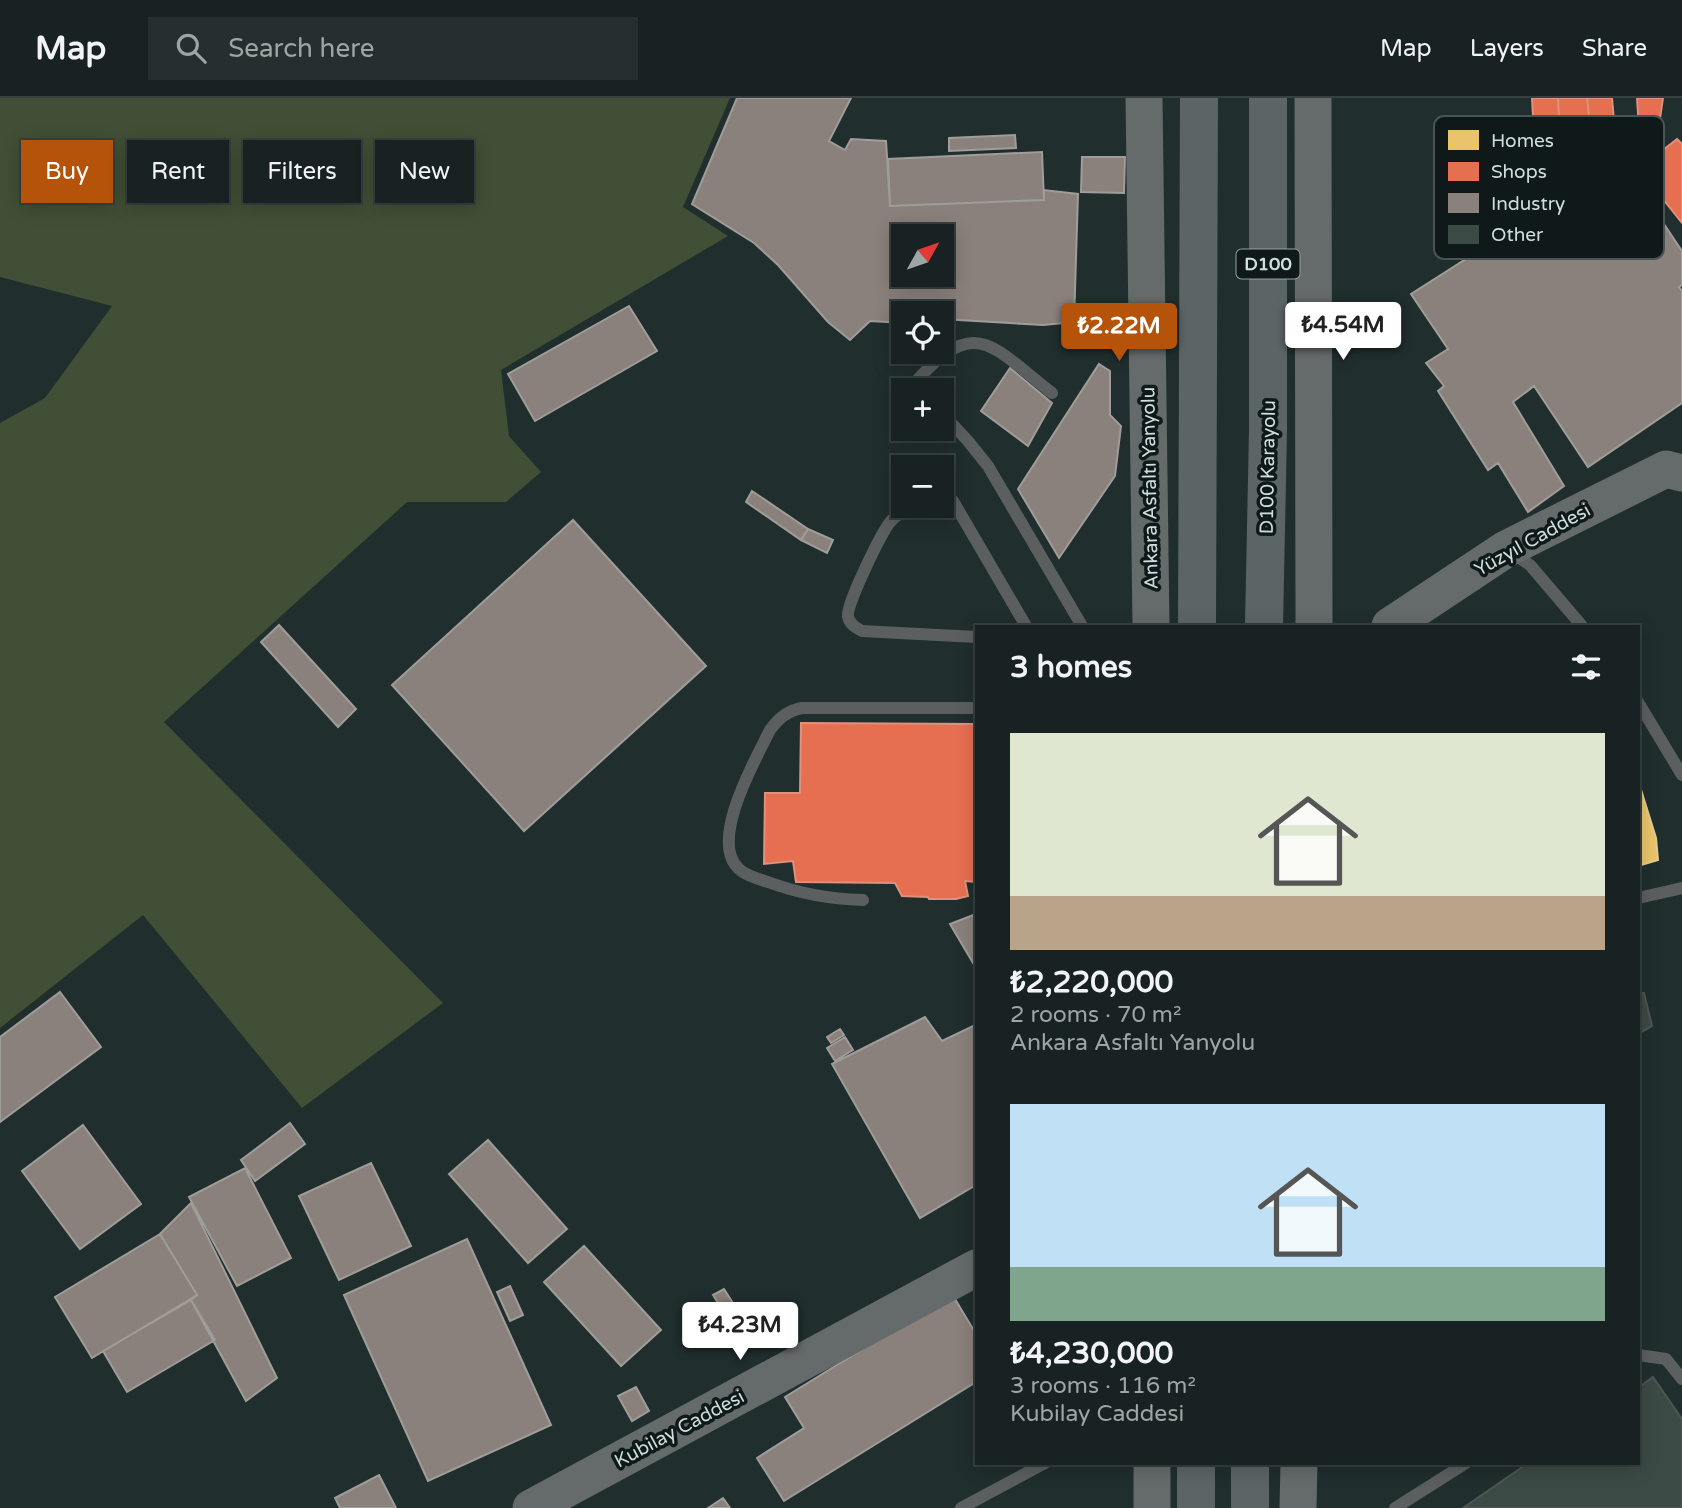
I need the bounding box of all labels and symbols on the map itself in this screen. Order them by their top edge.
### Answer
legend [1434,116,1664,259]
text: Homes [1491,130,1554,152]
text: Shops [1491,161,1547,183]
text: Industry [1491,193,1565,215]
north arrow [891,224,954,287]
text: Other [1491,224,1544,246]
road number: D100 [1236,250,1300,279]
pin: ₺4.54M [1286,302,1400,362]
pin: ₺2.22M [1062,303,1176,363]
street label: Ankara Asfaltı Yanyolu [1137,387,1163,589]
street label: D100 Karayolu [1256,400,1280,534]
street label: Yüzyıl Caddesi [1471,499,1594,581]
pin: ₺4.23M [683,1302,797,1362]
street label: Kubilay Caddesi [611,1385,748,1472]

